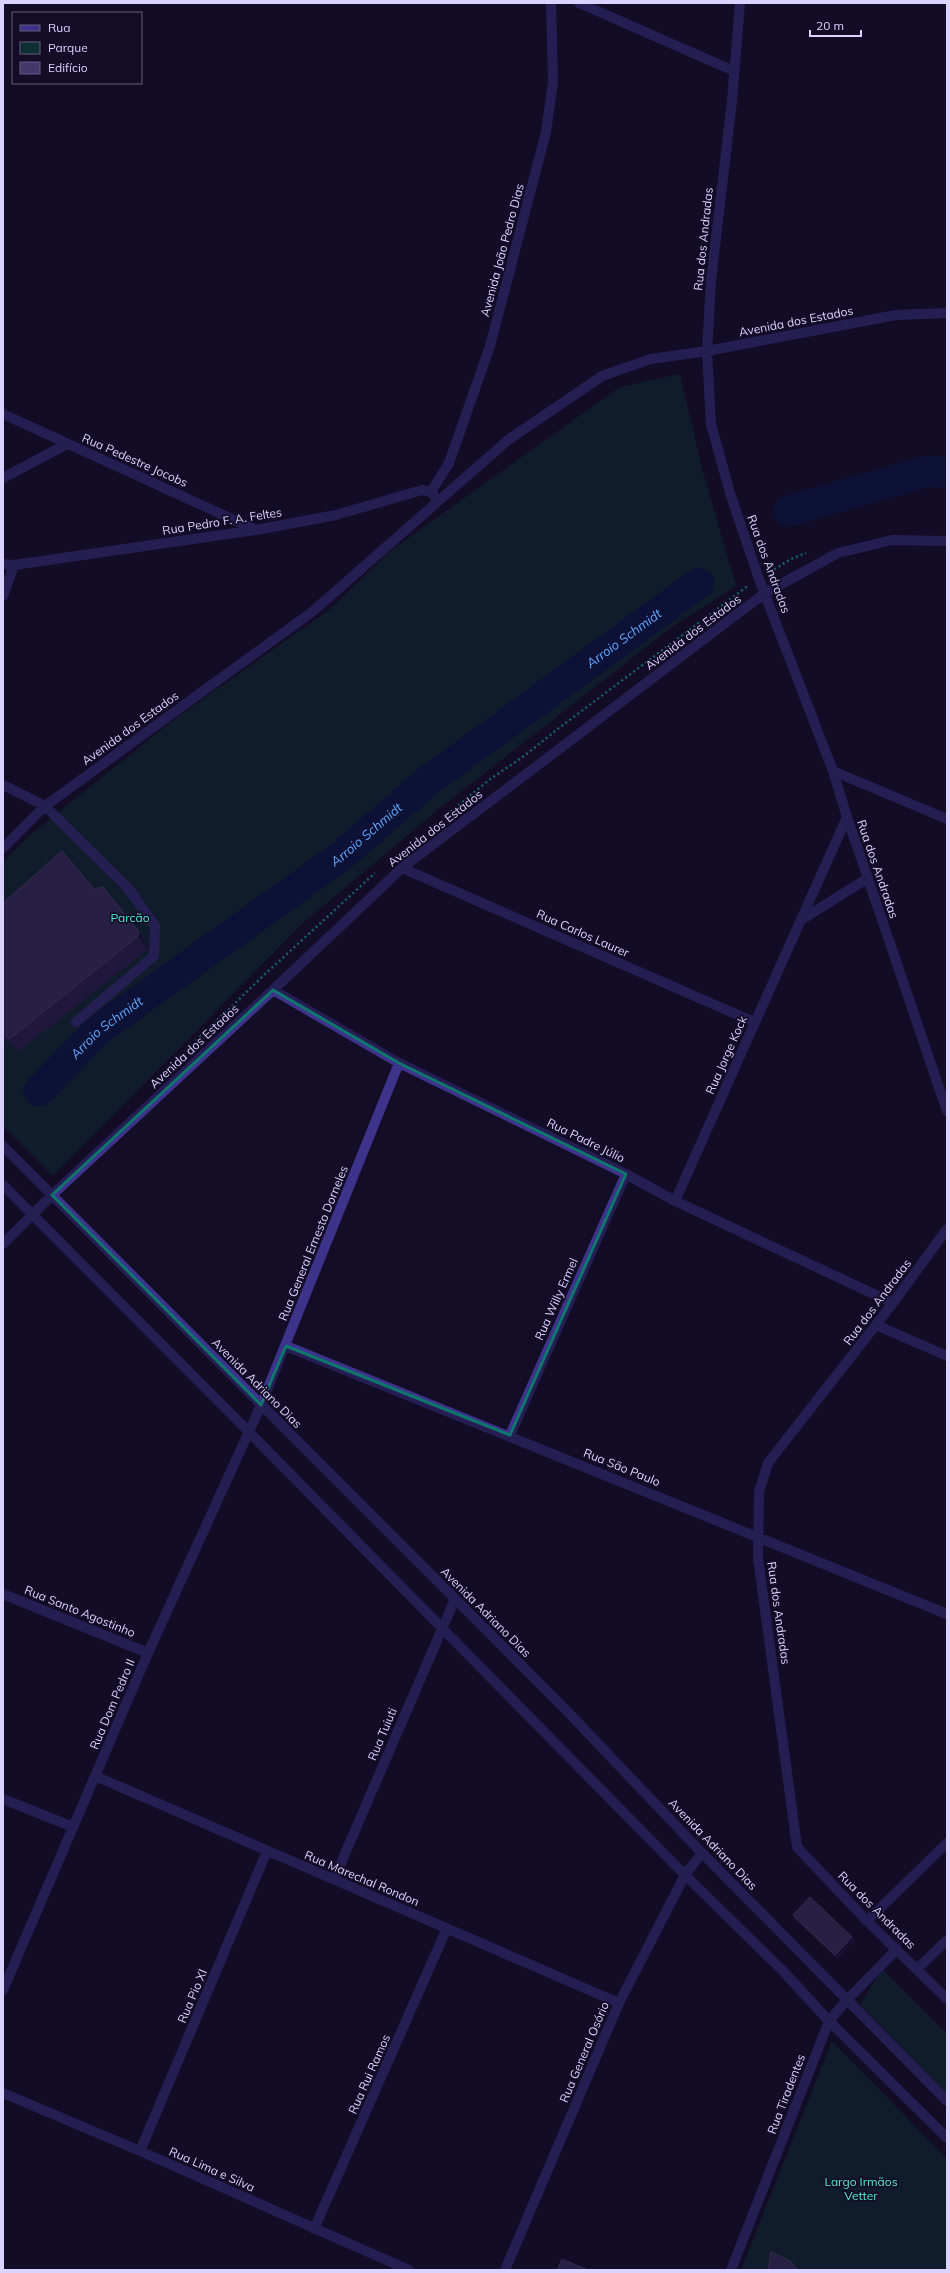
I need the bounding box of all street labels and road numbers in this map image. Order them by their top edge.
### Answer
street label: Avenida João Pedro Dias [477,182,527,318]
street label: Rua dos Andradas [690,187,716,291]
street label: Avenida dos Estados [738,303,854,339]
street label: Rua Pedestre Jocobs [80,430,190,490]
street label: Rua Pedro F. A. Feltes [161,504,283,538]
street label: Rua dos Andradas [744,513,794,615]
street label: Avenida dos Estados [642,591,744,673]
street label: Avenida dos Estados [79,688,181,768]
street label: Avenida dos Estados [385,786,485,870]
street label: Rua dos Andradas [854,818,902,920]
street label: Rua Carlos Laurer [534,906,632,960]
street label: Avenida dos Estados [146,1001,242,1091]
street label: Rua Jorge Kock [702,1013,750,1096]
street label: Rua Padre Júlio [545,1115,628,1165]
street label: Rua General Ernesto Dorneles [275,1163,351,1323]
street label: Rua Willy Ermel [531,1256,581,1342]
street label: Rua dos Andradas [840,1256,914,1348]
street label: Avenida Adriano Dias [209,1335,305,1431]
street label: Rua São Paulo [581,1445,663,1489]
street label: Rua dos Andradas [764,1561,794,1665]
street label: Avenida Adriano Dias [438,1564,534,1660]
street label: Rua Santo Agostinho [22,1582,138,1640]
street label: Rua Dom Pedro II [86,1657,138,1751]
street label: Rua Tuiuti [364,1705,400,1763]
street label: Avenida Adriano Dias [666,1795,760,1893]
street label: Rua Marechal Rondon [302,1847,422,1909]
street label: Rua dos Andradas [835,1868,919,1952]
street label: Rua Pio XI [174,1967,210,2025]
street label: Rua General Osório [556,1999,612,2105]
street label: Rua Rui Ramos [345,2032,393,2116]
street label: Rua Tiradentes [764,2052,808,2136]
street label: Rua Lima e Silva [167,2143,257,2195]

